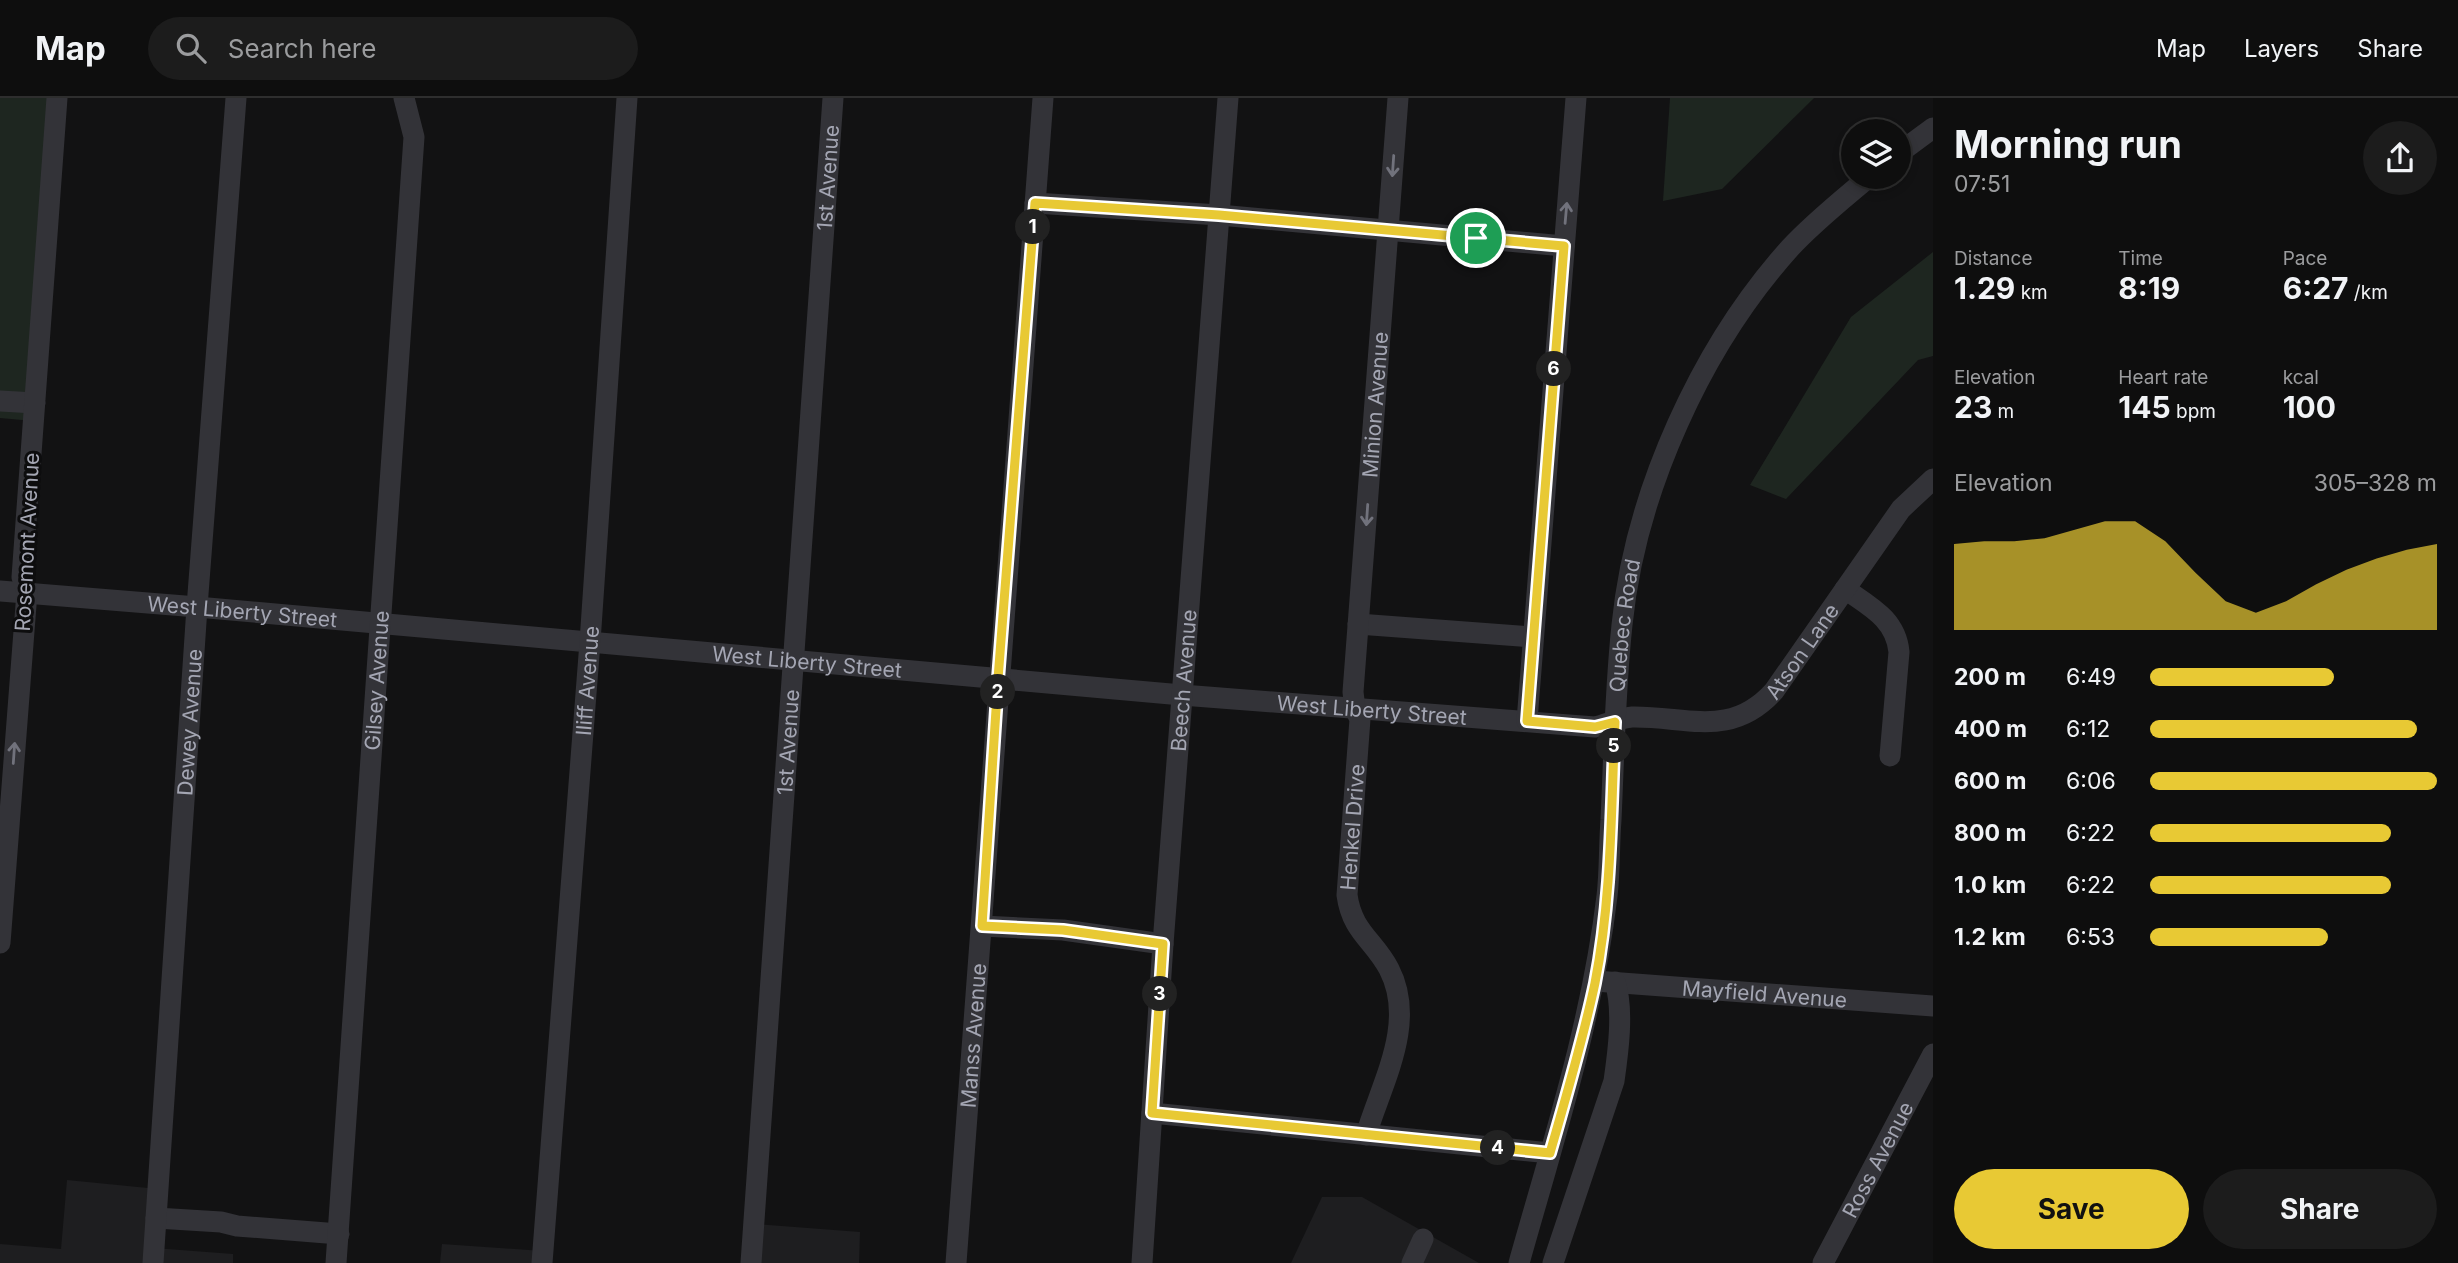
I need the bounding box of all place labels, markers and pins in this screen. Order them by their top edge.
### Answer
pin [1446,208,1506,268]
pin: 1 [1016,209,1050,244]
pin: 6 [1536,352,1572,386]
pin: 2 [981,674,1016,710]
pin: 5 [1596,728,1632,764]
pin: 3 [1142,976,1178,1012]
pin: 4 [1480,1130,1516,1166]

